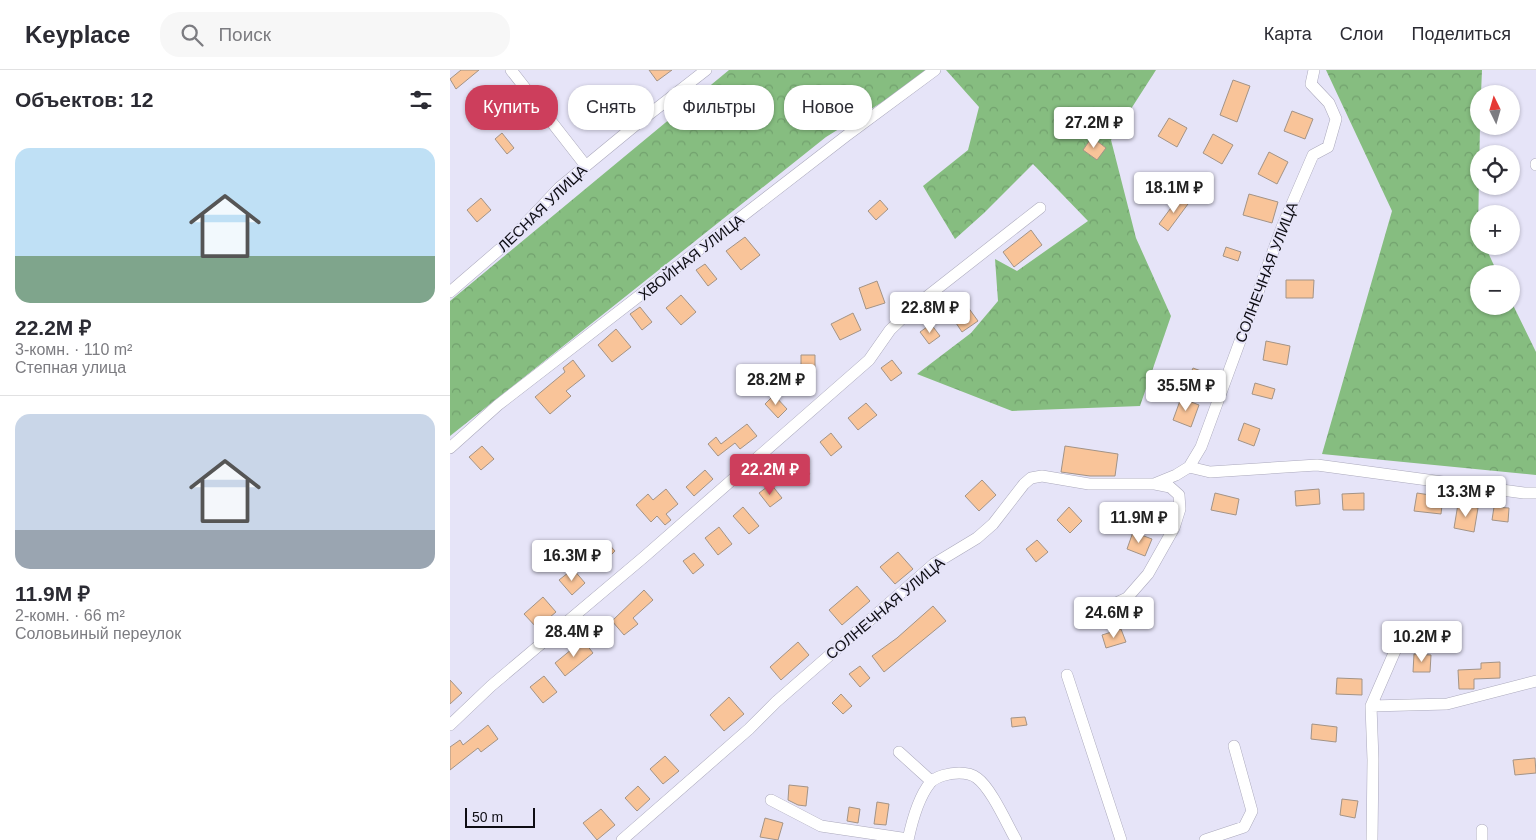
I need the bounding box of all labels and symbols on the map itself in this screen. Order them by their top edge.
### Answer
north arrow [1470,85,1520,135]
pin: 27.2M ₽ [1048,106,1140,149]
street label: ЛЕСНАЯ УЛИЦА [494,161,590,255]
pin: 18.1M ₽ [1128,172,1220,214]
street label: СОЛНЕЧНАЯ УЛИЦА [1231,199,1301,345]
street label: ХВОЙНАЯ УЛИЦА [635,211,747,303]
pin: 22.8M ₽ [884,292,976,334]
pin: 28.2M ₽ [730,364,822,406]
pin: 35.5M ₽ [1140,370,1232,412]
pin: 22.2M ₽ [724,454,816,496]
pin: 13.3M ₽ [1420,476,1512,518]
pin: 11.9M ₽ [1093,502,1185,544]
pin: 16.3M ₽ [526,540,618,582]
street label: СОЛНЕЧНАЯ УЛИЦА [822,554,948,662]
pin: 24.6M ₽ [1068,596,1160,639]
pin: 28.4M ₽ [528,616,620,658]
pin: 10.2M ₽ [1376,620,1468,663]
scale bar [465,805,535,828]

